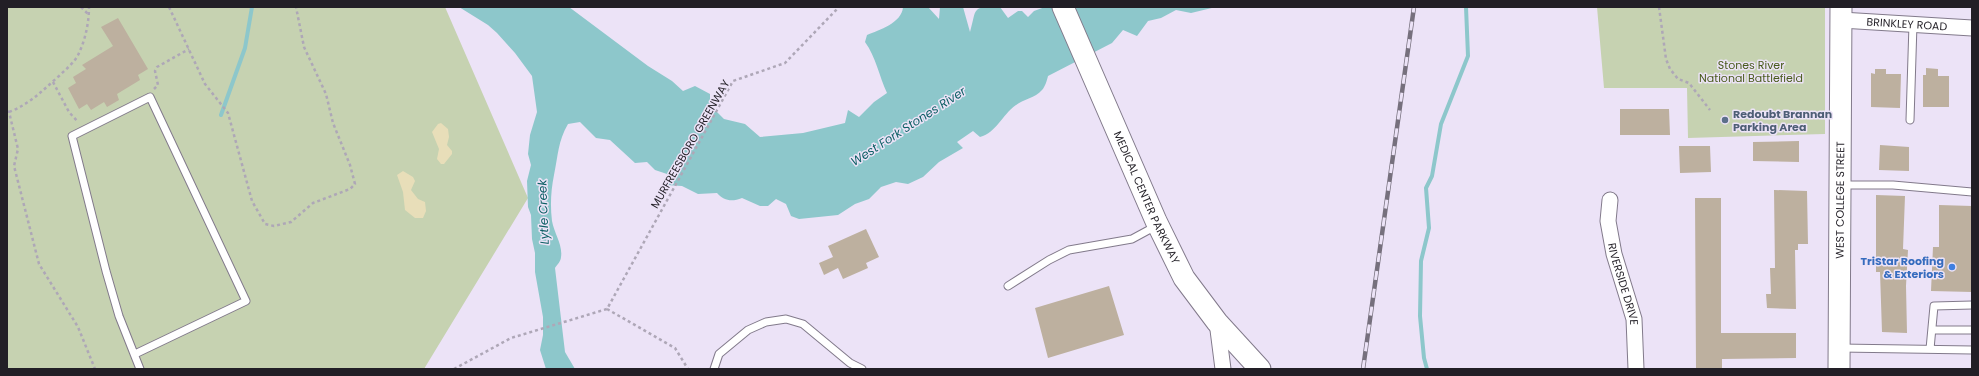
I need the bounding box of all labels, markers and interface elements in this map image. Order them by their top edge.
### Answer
street label: BRINKLEY ROAD [1866,14,1948,34]
park label: Stones River National Battlefield [1699,57,1803,86]
street label: MURFREESBORO GREENWAY [647,76,734,211]
water label: West Fork Stones River [847,82,969,170]
place label: Redoubt Brannan Parking Area [1733,106,1832,135]
marker: Redoubt Brannan Parking Area [1720,115,1730,125]
street label: MEDICAL CENTER PARKWAY [1110,128,1184,267]
street label: WEST COLLEGE STREET [1832,141,1848,259]
water label: Lytle Creek [533,178,553,245]
street label: RIVERSIDE DRIVE [1604,242,1642,325]
place label: TriStar Roofing & Exteriors [1861,253,1944,282]
marker: TriStar Roofing & Exteriors [1947,262,1957,272]

